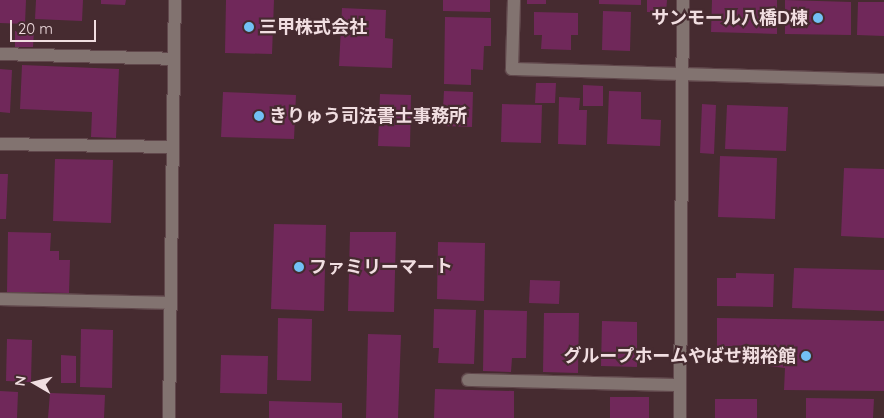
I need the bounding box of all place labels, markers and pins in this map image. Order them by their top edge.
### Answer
place label: サンモール八橋D棟 [651,7,808,29]
marker: サンモール八橋D棟 [812,12,824,24]
place label: 三甲株式会社 [259,16,367,38]
marker: 三甲株式会社 [243,21,255,33]
place label: きりゅう司法書士事務所 [269,105,467,127]
marker: きりゅう司法書士事務所 [253,110,265,122]
place label: ファミリーマート [309,256,453,278]
marker: ファミリーマート [293,261,305,273]
place label: グループホームやばせ翔裕館 [562,345,796,367]
marker: グループホームやばせ翔裕館 [800,350,812,362]

